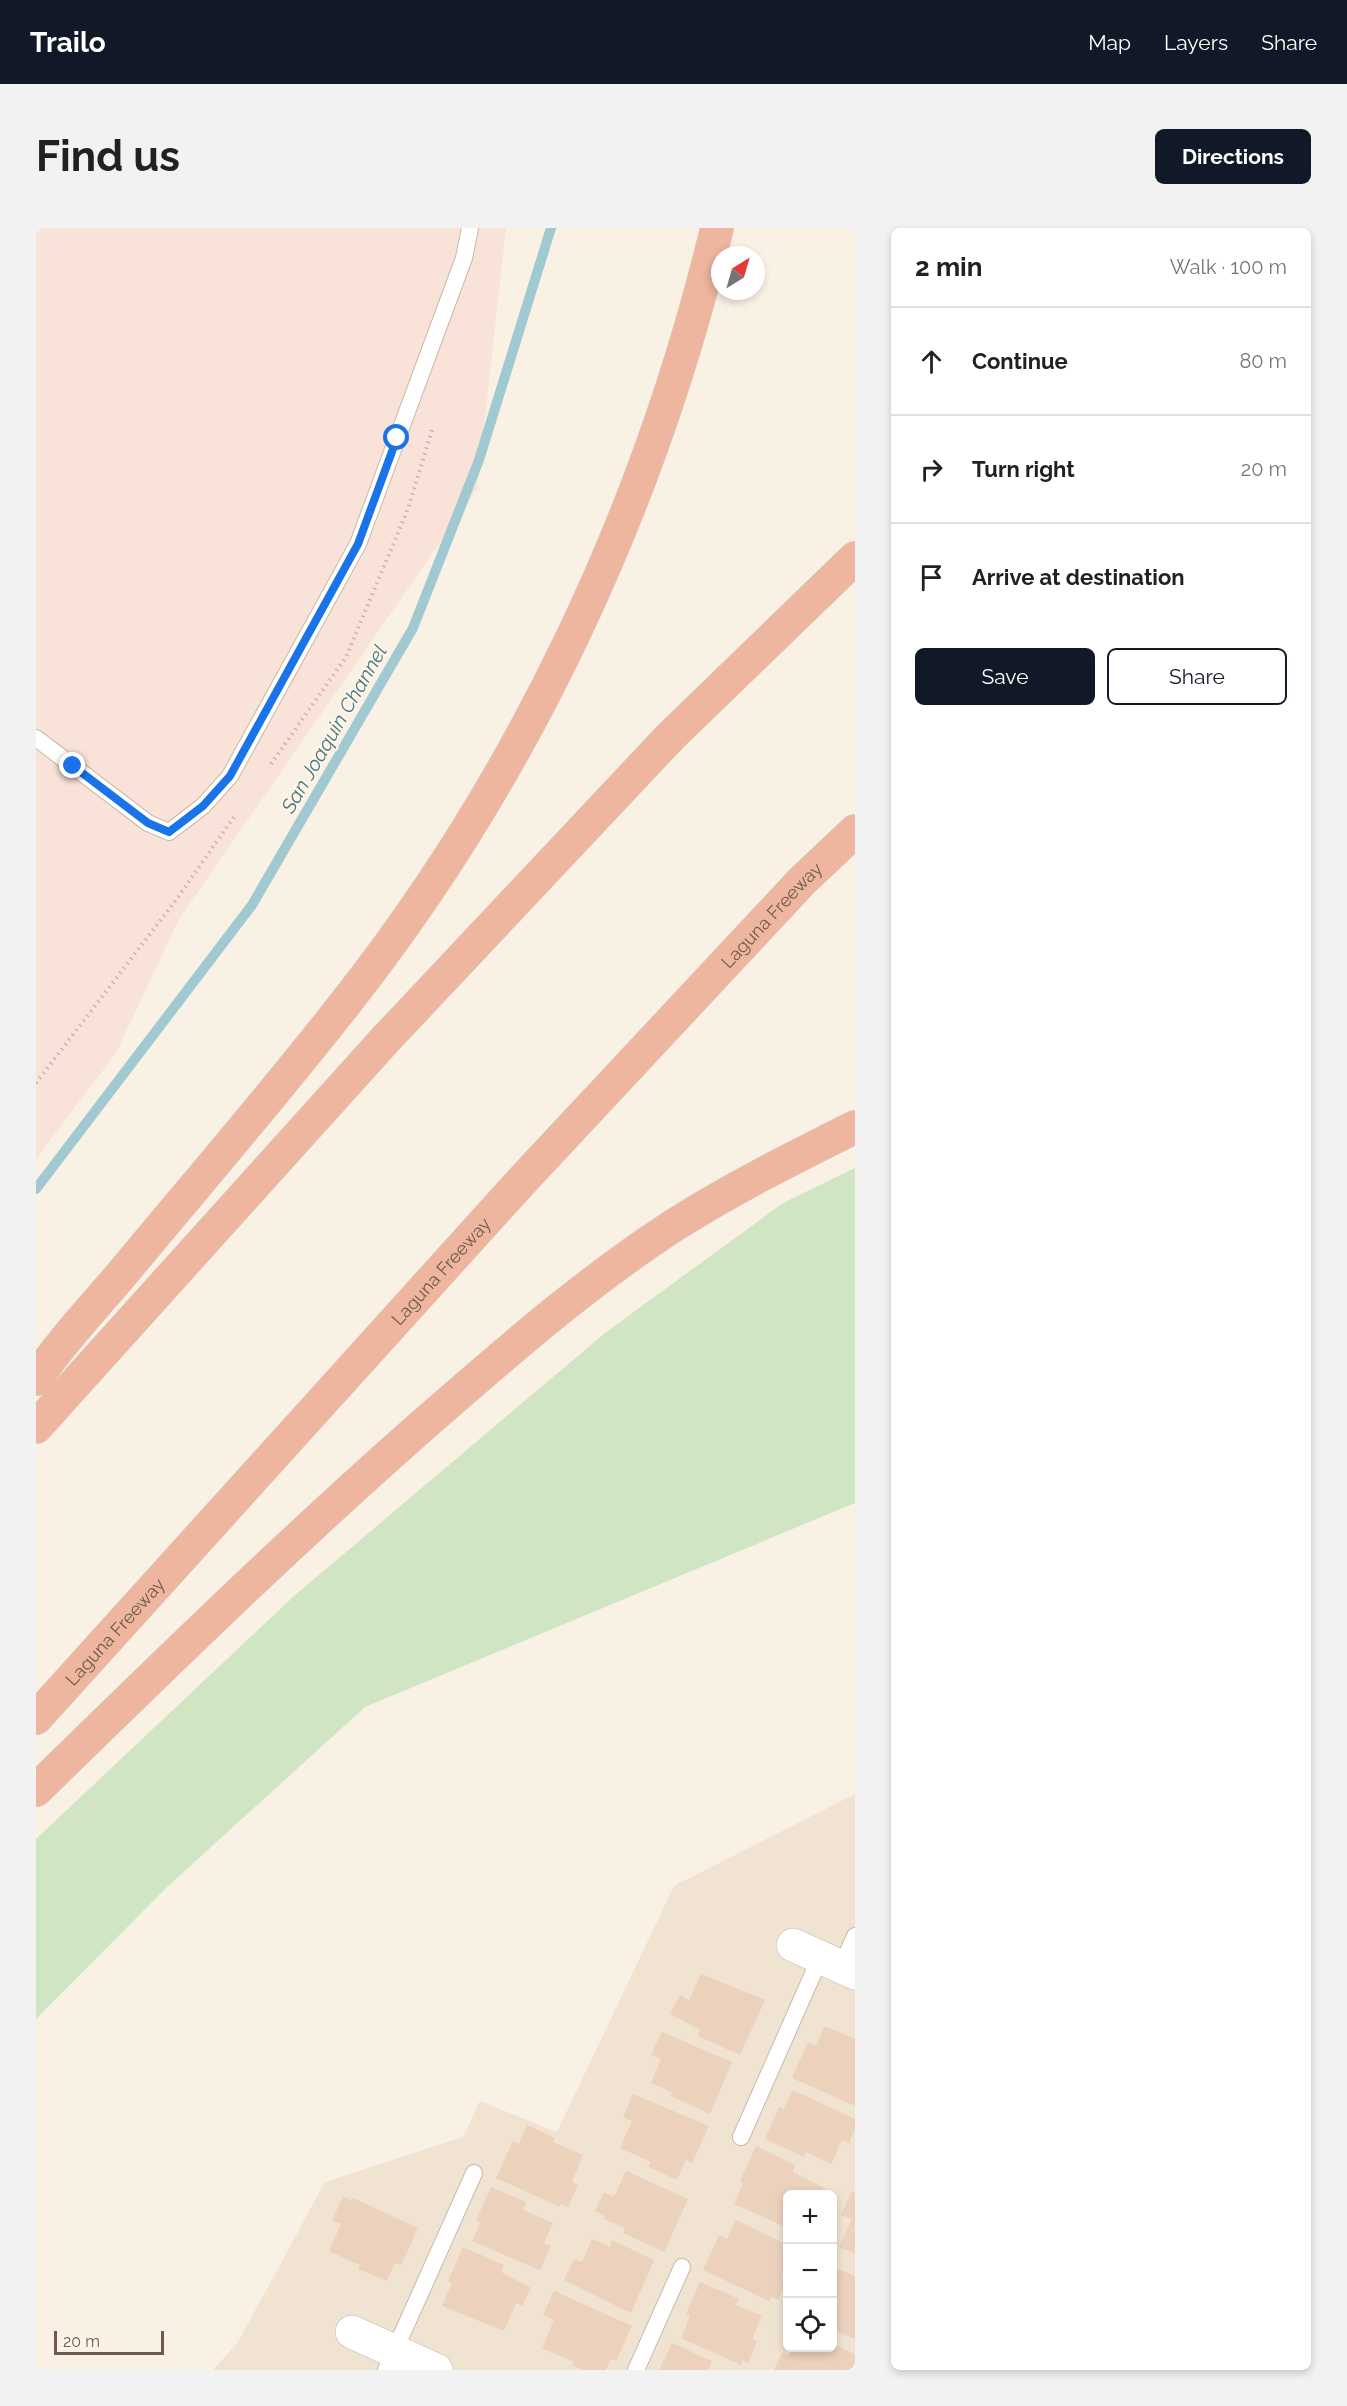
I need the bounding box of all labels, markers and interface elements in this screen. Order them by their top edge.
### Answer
text: Trailo [30,26,106,59]
text: Map [1088,30,1131,55]
text: Layers [1164,30,1228,55]
text: Share [1261,30,1317,55]
button: Directions [1155,129,1311,184]
text: Find us [36,132,180,181]
north arrow [711,246,765,300]
text: 2 min [915,252,982,282]
text: Walk · 100 m [1170,255,1287,279]
icon: ahead [915,345,948,378]
text: Continue [972,348,1068,374]
text: 80 m [1239,349,1287,373]
route start [383,424,409,450]
icon: right [915,453,948,486]
text: Turn right [972,456,1075,482]
text: 20 m [1241,457,1287,481]
icon: arrive [915,561,948,594]
text: Arrive at destination [972,564,1185,590]
water label: San Joaquin Channel [276,641,392,818]
button: Save [915,648,1095,705]
button: Share [1107,648,1287,705]
route end [59,752,85,778]
street label: Laguna Freeway [716,857,826,972]
street label: Laguna Freeway [387,1213,495,1329]
street label: Laguna Freeway [61,1573,169,1689]
map controls [783,2190,837,2352]
button: + [783,2190,837,2244]
button: − [783,2244,837,2298]
button: locate [783,2298,837,2352]
scale bar [54,2328,164,2356]
text: 20 m [63,2332,100,2351]

